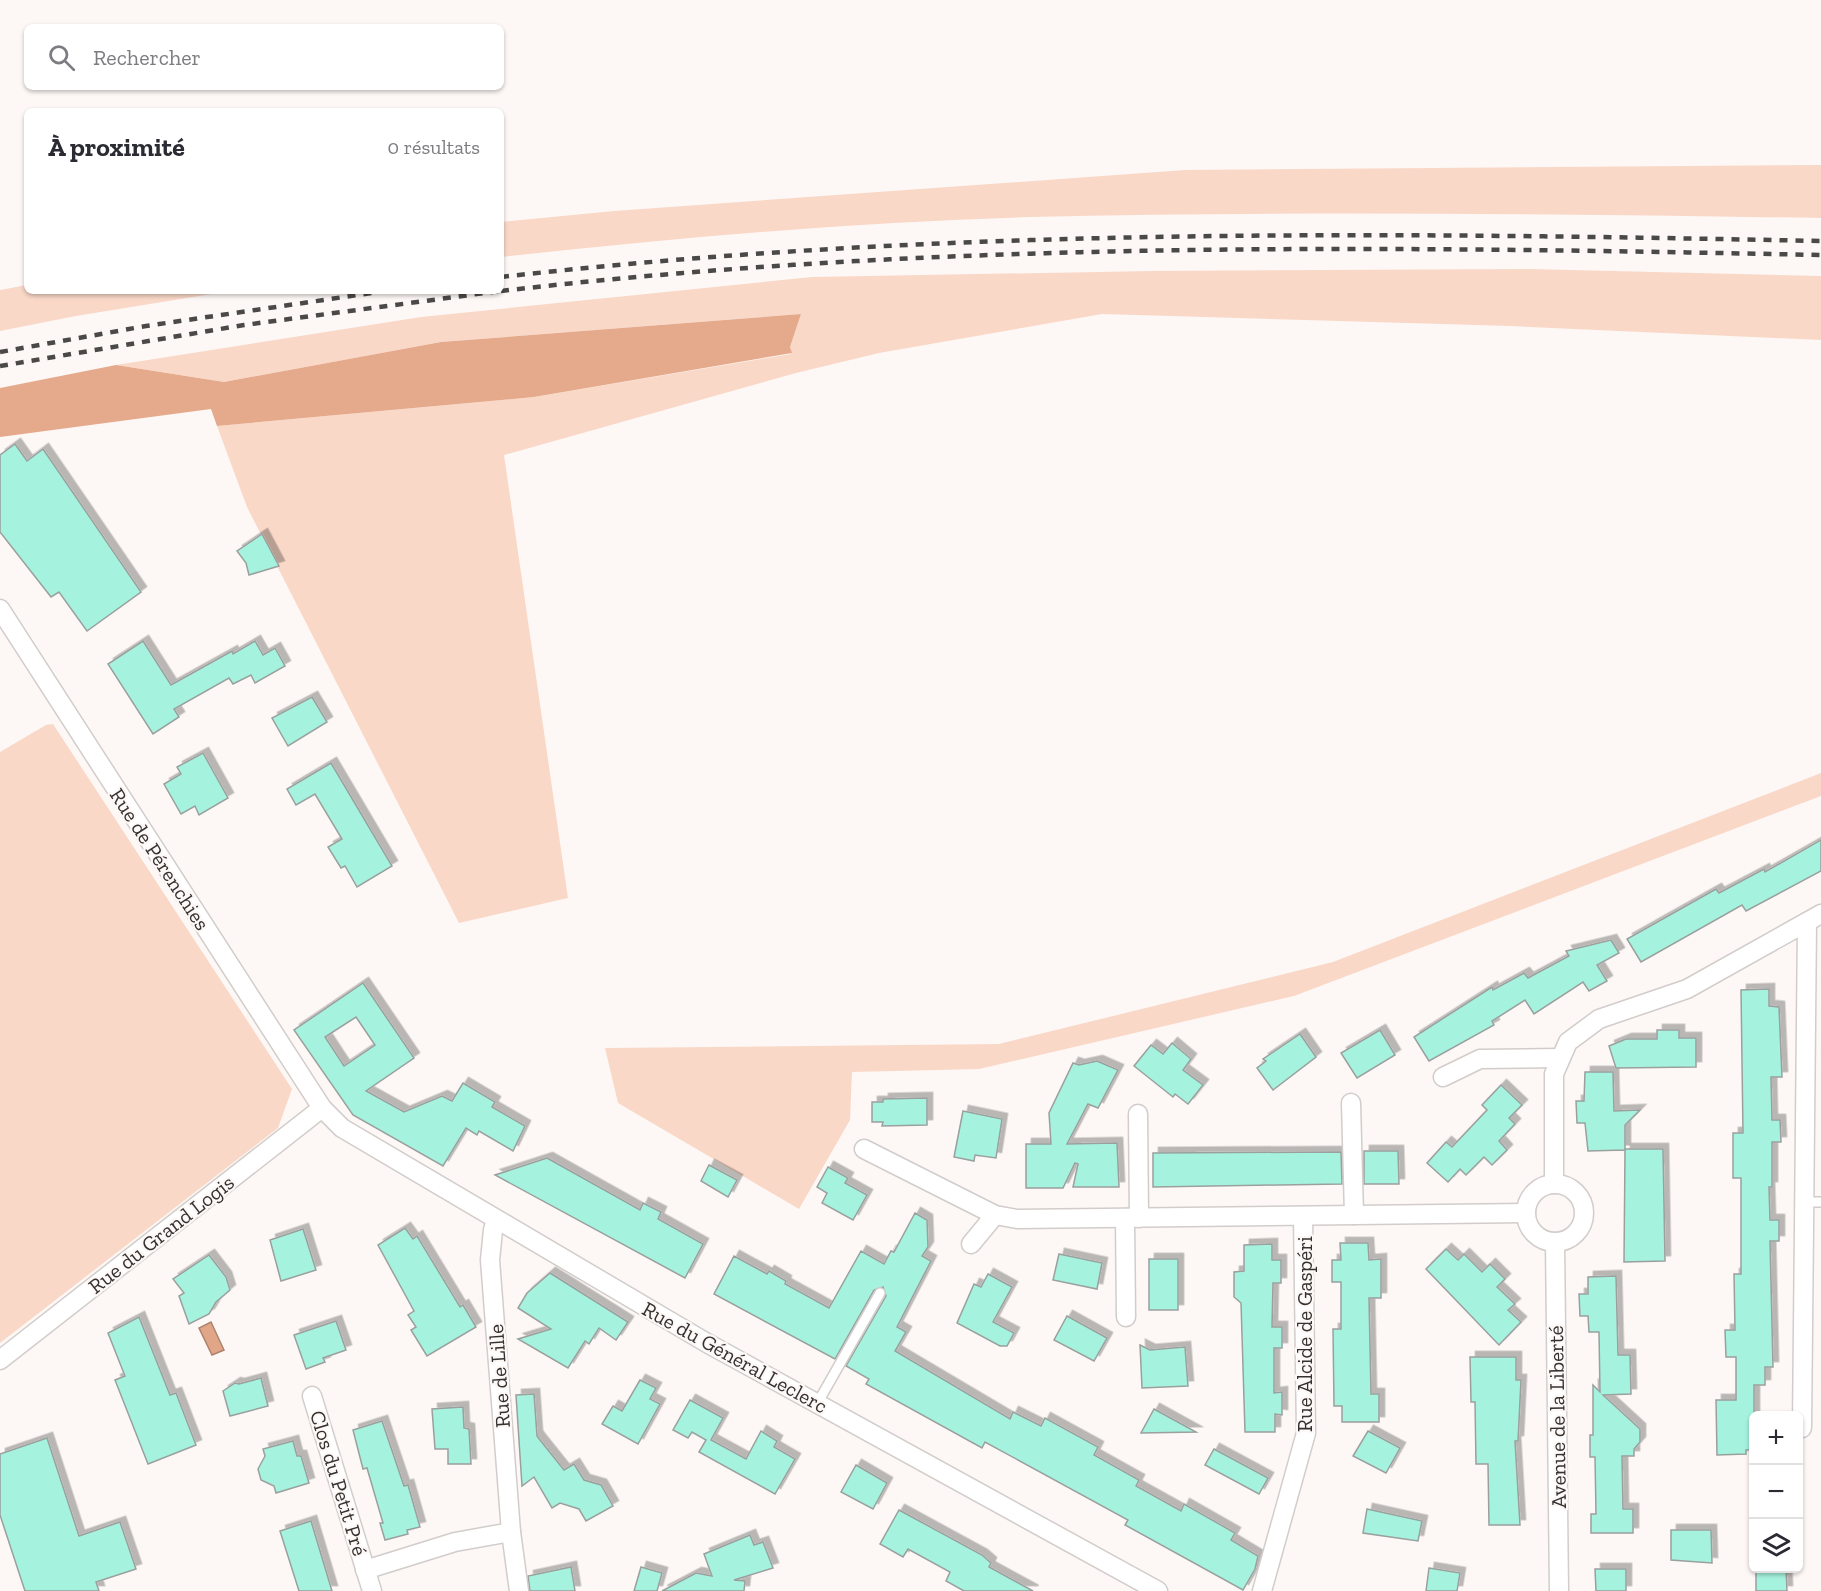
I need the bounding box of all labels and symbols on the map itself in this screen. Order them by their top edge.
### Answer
street label: Rue de Pérenchies [105,783,215,935]
street label: Rue du Grand Logis [83,1169,239,1299]
street label: Rue Alcide de Gaspéri [1292,1236,1317,1432]
street label: Rue du Général Leclerc [638,1296,832,1418]
street label: Rue de Lille [483,1323,515,1429]
street label: Avenue de la Liberté [1543,1325,1571,1509]
street label: Clos du Petit Pré [305,1407,373,1559]

